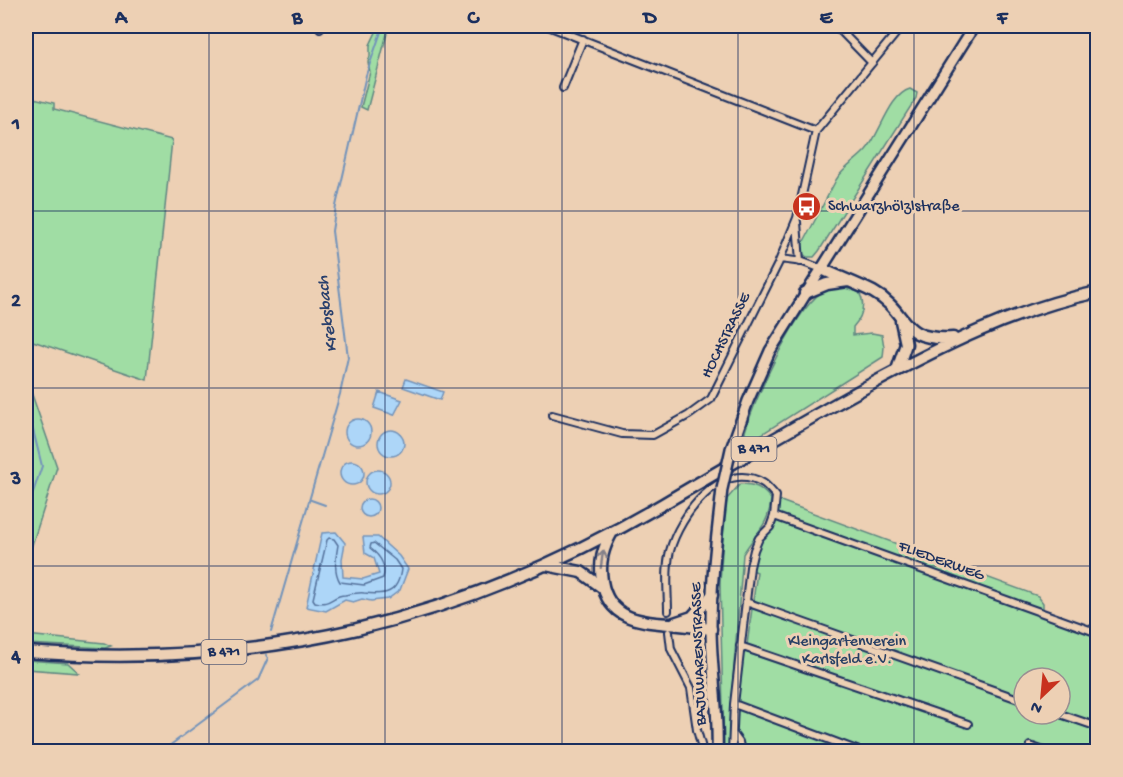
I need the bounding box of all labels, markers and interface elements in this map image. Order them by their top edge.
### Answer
text: A [114,8,129,31]
text: B [291,8,303,31]
text: C [467,8,481,31]
text: D [641,8,657,31]
text: E [820,8,834,31]
text: F [996,8,1009,31]
text: 1 [11,114,20,137]
bus stop icon: Schwarzhölzlstraße [791,191,823,223]
place label: Schwarzhölzlstraße [828,198,960,217]
water label: Krebsbach [313,274,343,353]
street label: HOCHSTRASSE [698,289,756,382]
text: 2 [11,291,21,314]
road number: B 471 [732,437,777,461]
text: 3 [10,469,21,492]
street label: FLIEDERWEG [894,537,988,587]
one-way arrow [597,550,608,569]
street label: BAJUWARENSTRASSE [688,581,712,727]
park label: Kleingartenverein Karlsfeld e.V. [788,633,906,670]
road number: B 471 [202,640,246,664]
text: 4 [10,647,21,670]
north arrow [1012,666,1072,726]
text: N [1028,695,1046,717]

